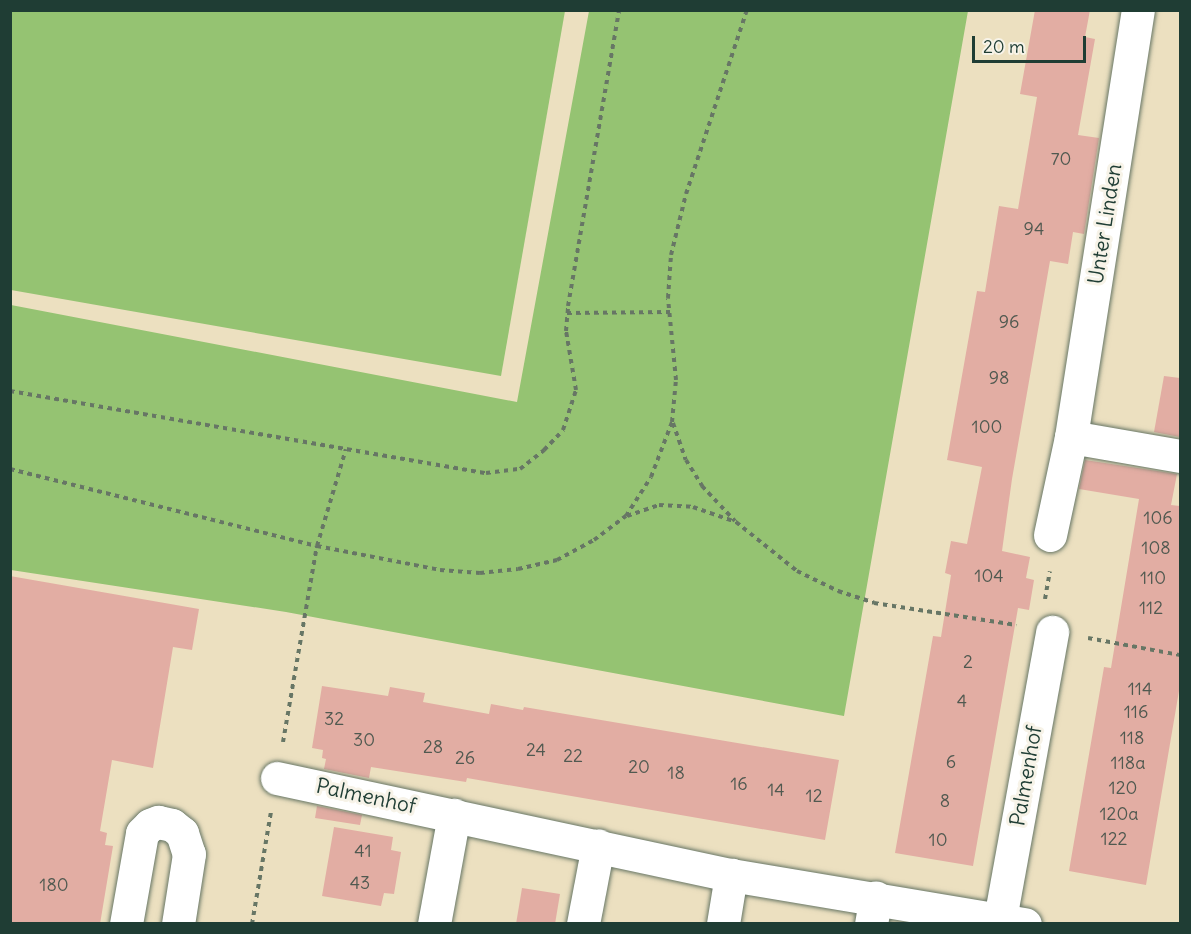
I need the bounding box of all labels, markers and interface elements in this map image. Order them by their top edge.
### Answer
scale bar [975,24,1089,62]
text: 20 m [983,35,1025,58]
house number: 70 [1051,148,1071,170]
street label: Unter Linden [1083,162,1127,286]
house number: 94 [1024,218,1044,240]
house number: 96 [999,311,1019,333]
house number: 98 [989,367,1009,389]
house number: 100 [972,416,1002,438]
house number: 106 [1143,507,1173,529]
house number: 108 [1141,537,1171,559]
house number: 104 [974,565,1004,587]
house number: 110 [1140,567,1166,589]
house number: 112 [1139,597,1163,619]
house number: 2 [963,651,973,673]
house number: 114 [1128,678,1152,700]
house number: 4 [957,690,967,712]
house number: 116 [1124,701,1148,723]
house number: 32 [324,708,344,730]
street label: Palmenhof [1005,724,1047,828]
house number: 118 [1120,727,1144,749]
house number: 30 [353,729,375,751]
house number: 28 [423,736,443,758]
house number: 24 [526,739,546,761]
house number: 22 [563,745,583,767]
house number: 26 [455,747,475,769]
house number: 6 [946,751,956,773]
house number: 118a [1111,752,1145,774]
house number: 20 [628,756,650,778]
house number: 18 [667,762,685,784]
street label: Palmenhof [314,773,418,819]
house number: 16 [730,773,748,795]
house number: 120 [1109,777,1137,799]
house number: 14 [767,779,785,801]
house number: 12 [805,785,823,807]
house number: 8 [940,790,950,812]
house number: 120a [1099,803,1139,825]
house number: 122 [1101,828,1127,850]
house number: 10 [929,829,947,851]
house number: 41 [354,840,372,862]
house number: 43 [350,872,370,894]
house number: 180 [39,874,69,896]

